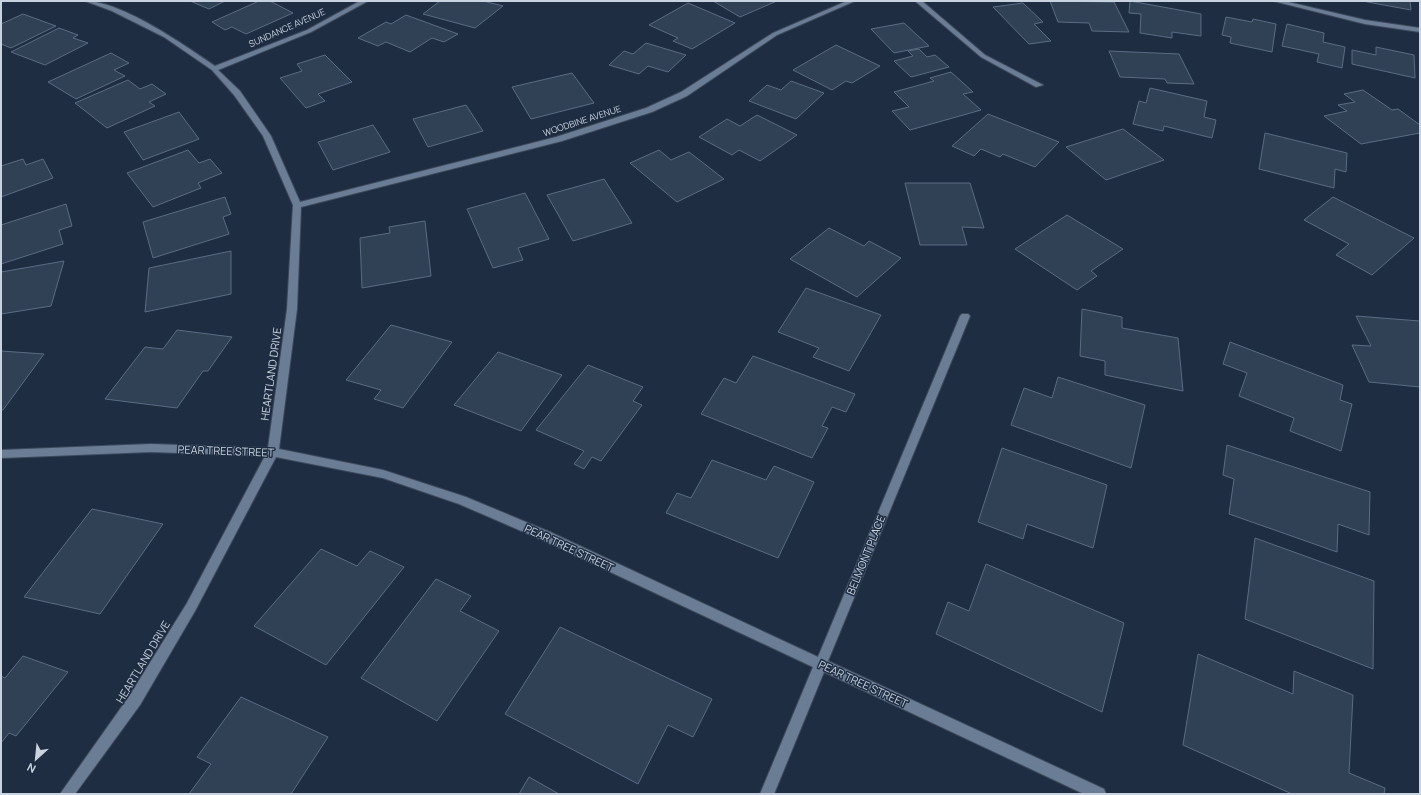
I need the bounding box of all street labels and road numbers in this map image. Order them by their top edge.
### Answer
street label: SUNDANCE AVENUE [247,5,327,50]
street label: WOODBINE AVENUE [541,102,622,139]
street label: HEARTLAND DRIVE [257,326,284,421]
street label: PEAR TREE STREET [177,441,275,460]
street label: BELMONT PLACE [843,513,888,597]
street label: PEAR TREE STREET [522,520,617,575]
street label: HEARTLAND DRIVE [112,618,173,706]
street label: PEAR TREE STREET [816,656,911,711]

